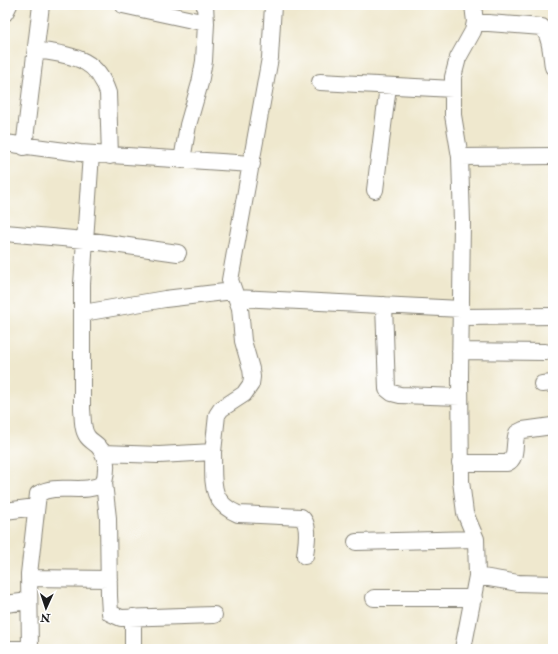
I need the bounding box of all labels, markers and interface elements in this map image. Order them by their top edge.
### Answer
north arrow [26,588,66,628]
text: N [39,611,52,624]

